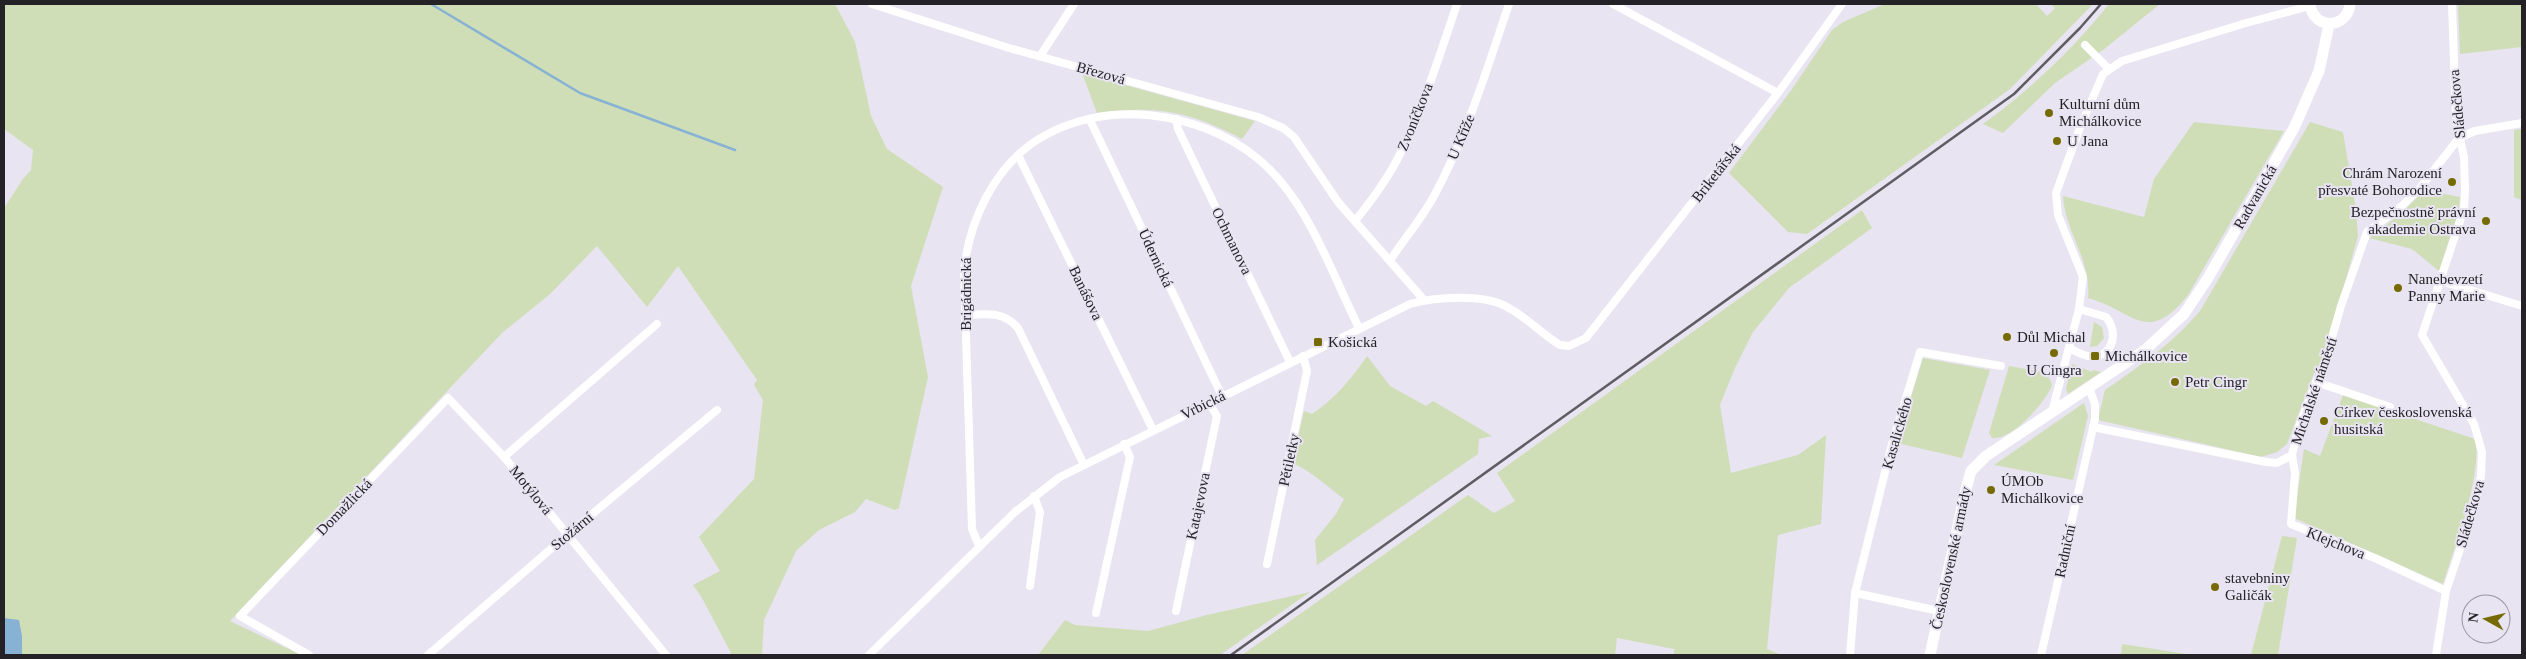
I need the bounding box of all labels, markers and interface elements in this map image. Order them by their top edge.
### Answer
street label: Březová [1075,58,1128,88]
street label: Sládečkova [2446,69,2468,139]
street label: Zvoníčkova [1394,80,1436,153]
place label: Kulturní dům Michálkovice [2059,96,2142,129]
marker: Kulturní dům Michálkovice [2043,107,2055,119]
street label: U Kříže [1444,112,1478,162]
place label: U Jana [2067,133,2109,149]
marker: U Jana [2051,135,2063,147]
street label: Briketářská [1688,141,1744,205]
street label: Radvanická [2230,162,2280,232]
place label: Chrám Narození přesvaté Bohorodice [2318,165,2442,198]
marker: Chrám Narození přesvaté Bohorodice [2446,176,2458,188]
place label: Bezpečnostně právní akademie Ostrava [2351,204,2476,237]
street label: Ochmanova [1209,205,1255,277]
marker: Bezpečnostně právní akademie Ostrava [2480,215,2492,227]
street label: Údernická [1136,226,1177,290]
street label: Brigádnická [958,257,974,331]
street label: Banášova [1066,263,1106,323]
place label: Nanebevzetí Panny Marie [2408,271,2485,304]
marker: Nanebevzetí Panny Marie [2392,282,2404,294]
place label: Důl Michal [2017,329,2086,345]
marker: Důl Michal [2001,331,2013,343]
place label: Košická [1328,334,1377,350]
street label: Michalské náměstí [2288,335,2340,447]
marker: Košická [1312,336,1324,348]
marker: U Cingra [2048,347,2060,359]
place label: Michálkovice [2105,348,2188,364]
marker: Michálkovice [2089,350,2101,362]
place label: U Cingra [2026,362,2082,378]
place label: Petr Cingr [2185,374,2247,390]
marker: Petr Cingr [2169,376,2181,388]
street label: Vrbická [1178,387,1228,423]
street label: Kasalického [1879,395,1915,471]
place label: Církev československá husitská [2334,404,2472,437]
marker: Církev československá husitská [2318,415,2330,427]
street label: Pětiletky [1276,432,1302,488]
street label: Motýlová [506,462,556,518]
street label: Katajevova [1183,471,1213,541]
place label: ÚMOb Michálkovice [2001,473,2084,506]
street label: Domažlická [313,475,375,539]
street label: Sládečkova [2453,478,2487,549]
marker: ÚMOb Michálkovice [1985,484,1997,496]
street label: Československé armády [1928,485,1974,631]
street label: Stožární [548,509,596,553]
street label: Radniční [2052,523,2078,579]
street label: Klejchova [2304,524,2368,562]
place label: stavebniny Galičák [2225,570,2290,603]
marker: stavebniny Galičák [2209,581,2221,593]
north arrow [2461,594,2511,644]
text: N [2465,611,2482,623]

